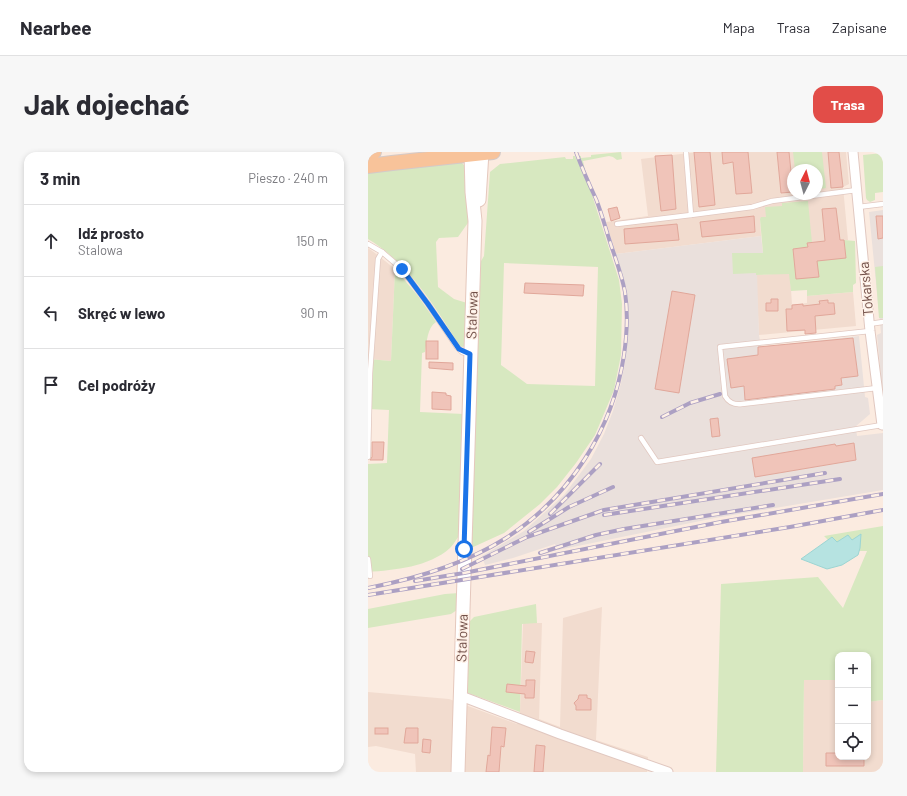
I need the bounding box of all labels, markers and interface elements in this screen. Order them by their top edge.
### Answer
text: Nearbee [20,16,92,39]
text: Mapa [723,19,755,36]
text: Trasa [777,19,810,36]
text: Zapisane [832,19,887,36]
button: Trasa [813,86,883,123]
text: Jak dojechać [24,87,190,121]
north arrow [787,164,823,200]
text: 3 min [40,168,80,188]
text: Pieszo · 240 m [248,170,328,186]
text: Idź prosto [78,224,144,242]
icon: ahead [40,230,62,252]
text: 150 m [296,233,328,249]
text: Stalowa [78,242,123,258]
route end [393,260,411,278]
street label: Tokarska [855,261,876,317]
street label: Stalowa [462,291,481,339]
icon: left [40,302,62,324]
text: Skręć w lewo [78,304,165,322]
text: 90 m [301,305,328,321]
icon: arrive [40,374,62,396]
text: Cel podróży [78,376,156,394]
route start [455,540,473,558]
street label: Stalowa [452,614,471,662]
map controls [835,652,871,760]
button: + [835,652,871,688]
button: − [835,688,871,724]
button: locate [835,724,871,760]

